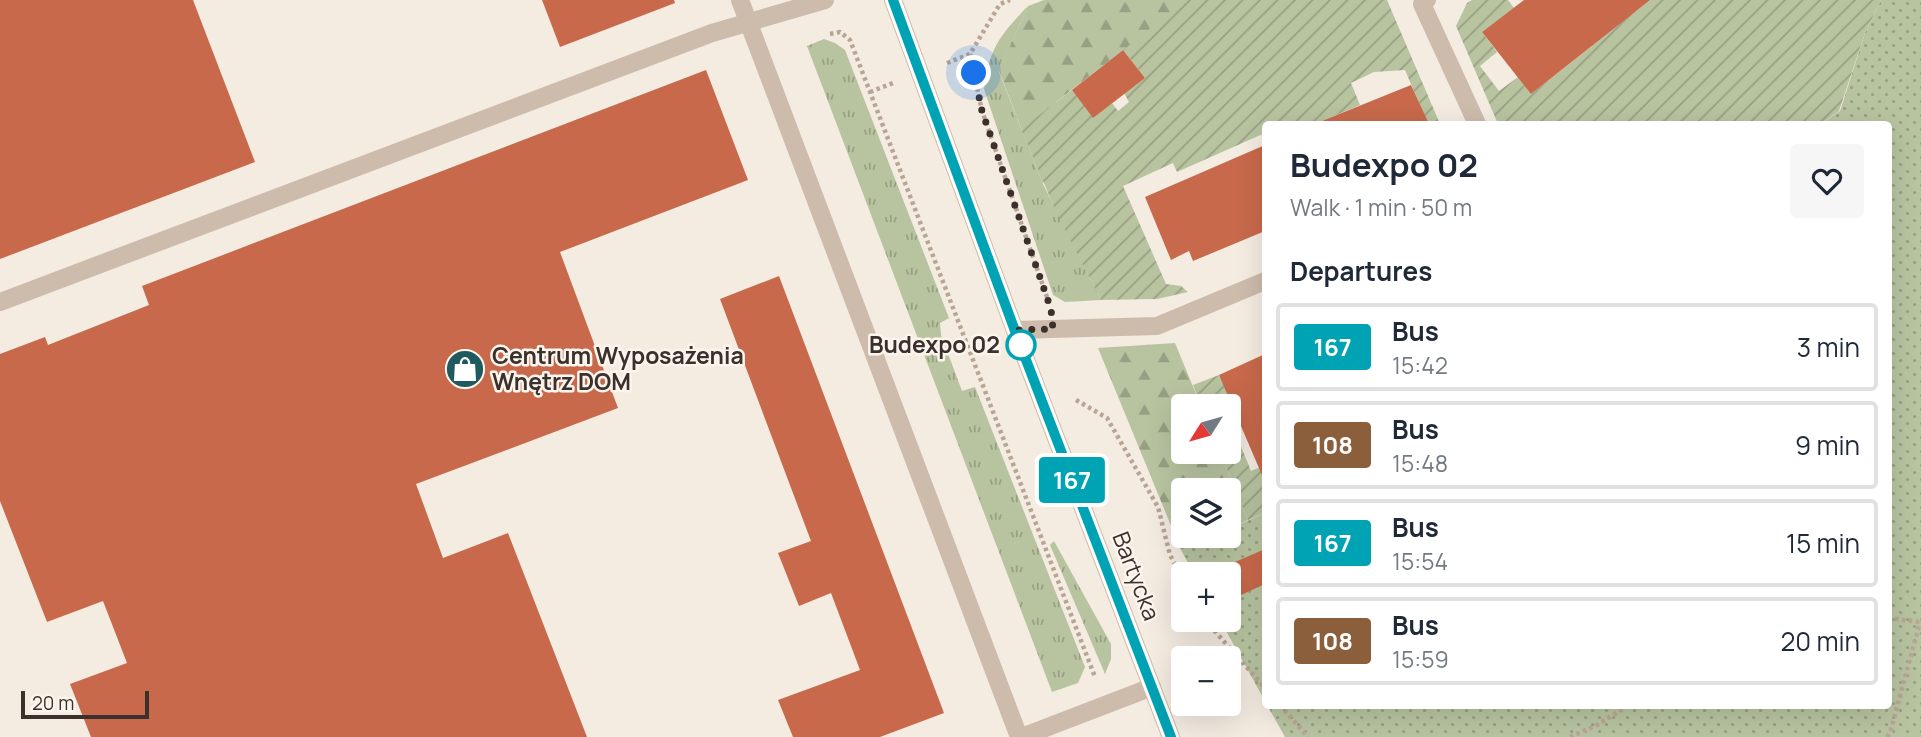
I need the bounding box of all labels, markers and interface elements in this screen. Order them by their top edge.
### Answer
your location [956,55,991,90]
text: Budexpo 02 [1290,142,1478,187]
button: heart [1790,144,1864,218]
text: Walk · 1 min · 50 m [1290,191,1472,223]
text: Departures [1290,253,1432,289]
text: Bus [1392,313,1439,349]
place label: Budexpo 02 [869,328,1000,360]
text: 3 min [1797,329,1860,365]
marker: Budexpo 02 [1006,330,1036,360]
text: 167 [1313,330,1352,363]
place label: Centrum Wyposażenia Wnętrz DOM [492,339,744,397]
shop icon: Centrum Wyposażenia Wnętrz DOM [444,348,486,390]
text: 15:42 [1392,349,1448,381]
north arrow [1171,394,1241,464]
map controls [1171,394,1241,716]
text: Bus [1392,411,1439,447]
text: 9 min [1795,427,1860,463]
text: 108 [1312,428,1353,461]
text: 15:48 [1392,447,1448,479]
line badge: 167 [1032,457,1112,503]
text: 167 [1053,463,1091,496]
button: layers [1171,478,1241,548]
text: Bus [1392,509,1439,545]
text: 15 min [1786,525,1860,561]
text: 167 [1313,526,1352,559]
street label: Bartycka [1105,527,1168,625]
text: 15:54 [1392,545,1448,577]
button: + [1171,562,1241,632]
text: Bus [1392,607,1439,643]
text: 20 min [1781,623,1860,659]
text: 108 [1312,624,1353,657]
text: 15:59 [1392,643,1449,675]
button: − [1171,646,1241,716]
scale bar [21,688,149,720]
text: 20 m [32,690,74,716]

